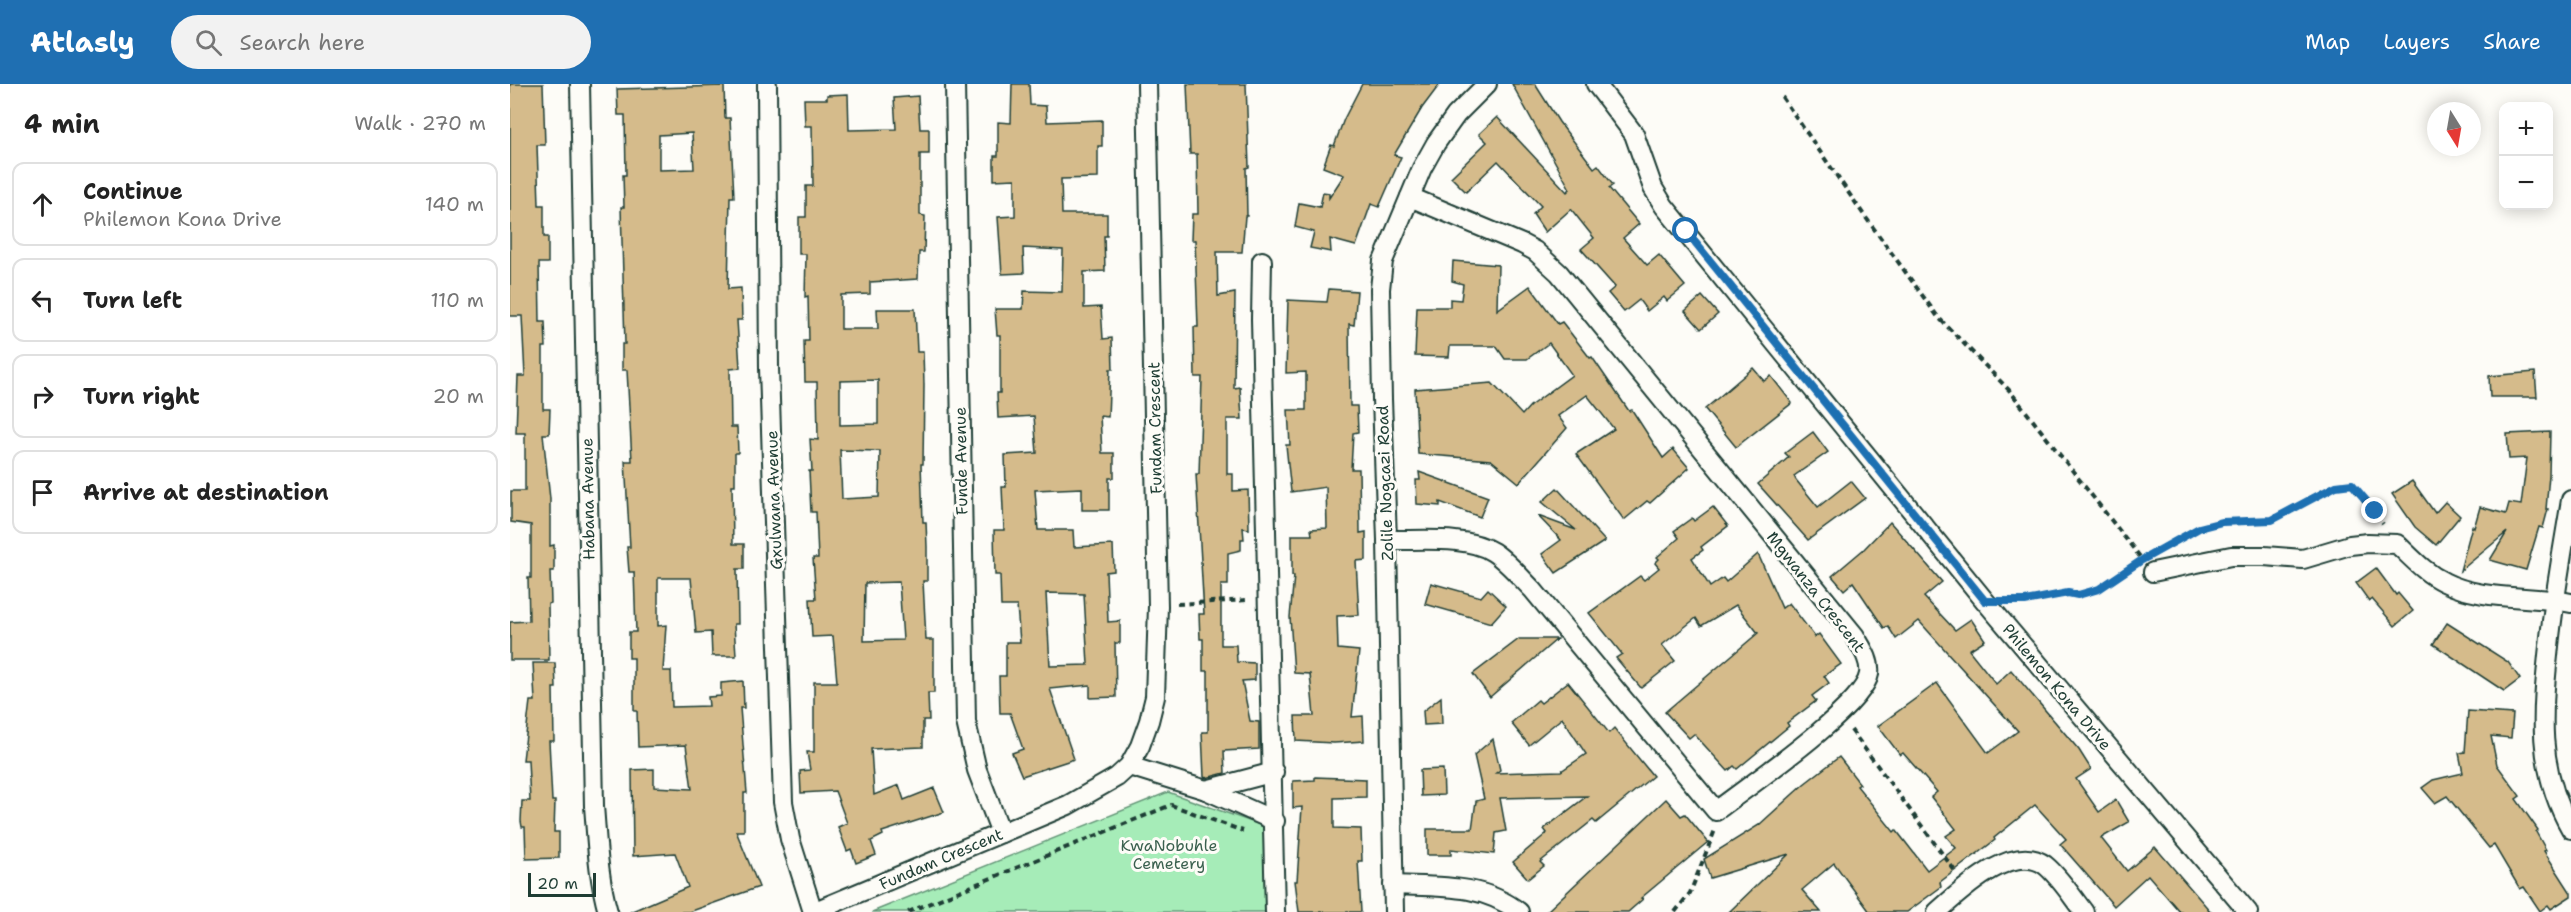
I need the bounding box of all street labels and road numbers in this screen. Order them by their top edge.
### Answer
street label: Fundam Crescent [1143,362,1167,494]
street label: Zolile Nogcazi Road [1372,405,1398,561]
street label: Funde Avenue [950,407,972,515]
street label: Gxulwana Avenue [761,430,787,570]
street label: Habana Avenue [576,438,600,560]
street label: Mgwanza Crescent [1762,527,1870,657]
street label: Philemon Kona Drive [1998,619,2116,755]
street label: Fundam Crescent [876,823,1006,895]

